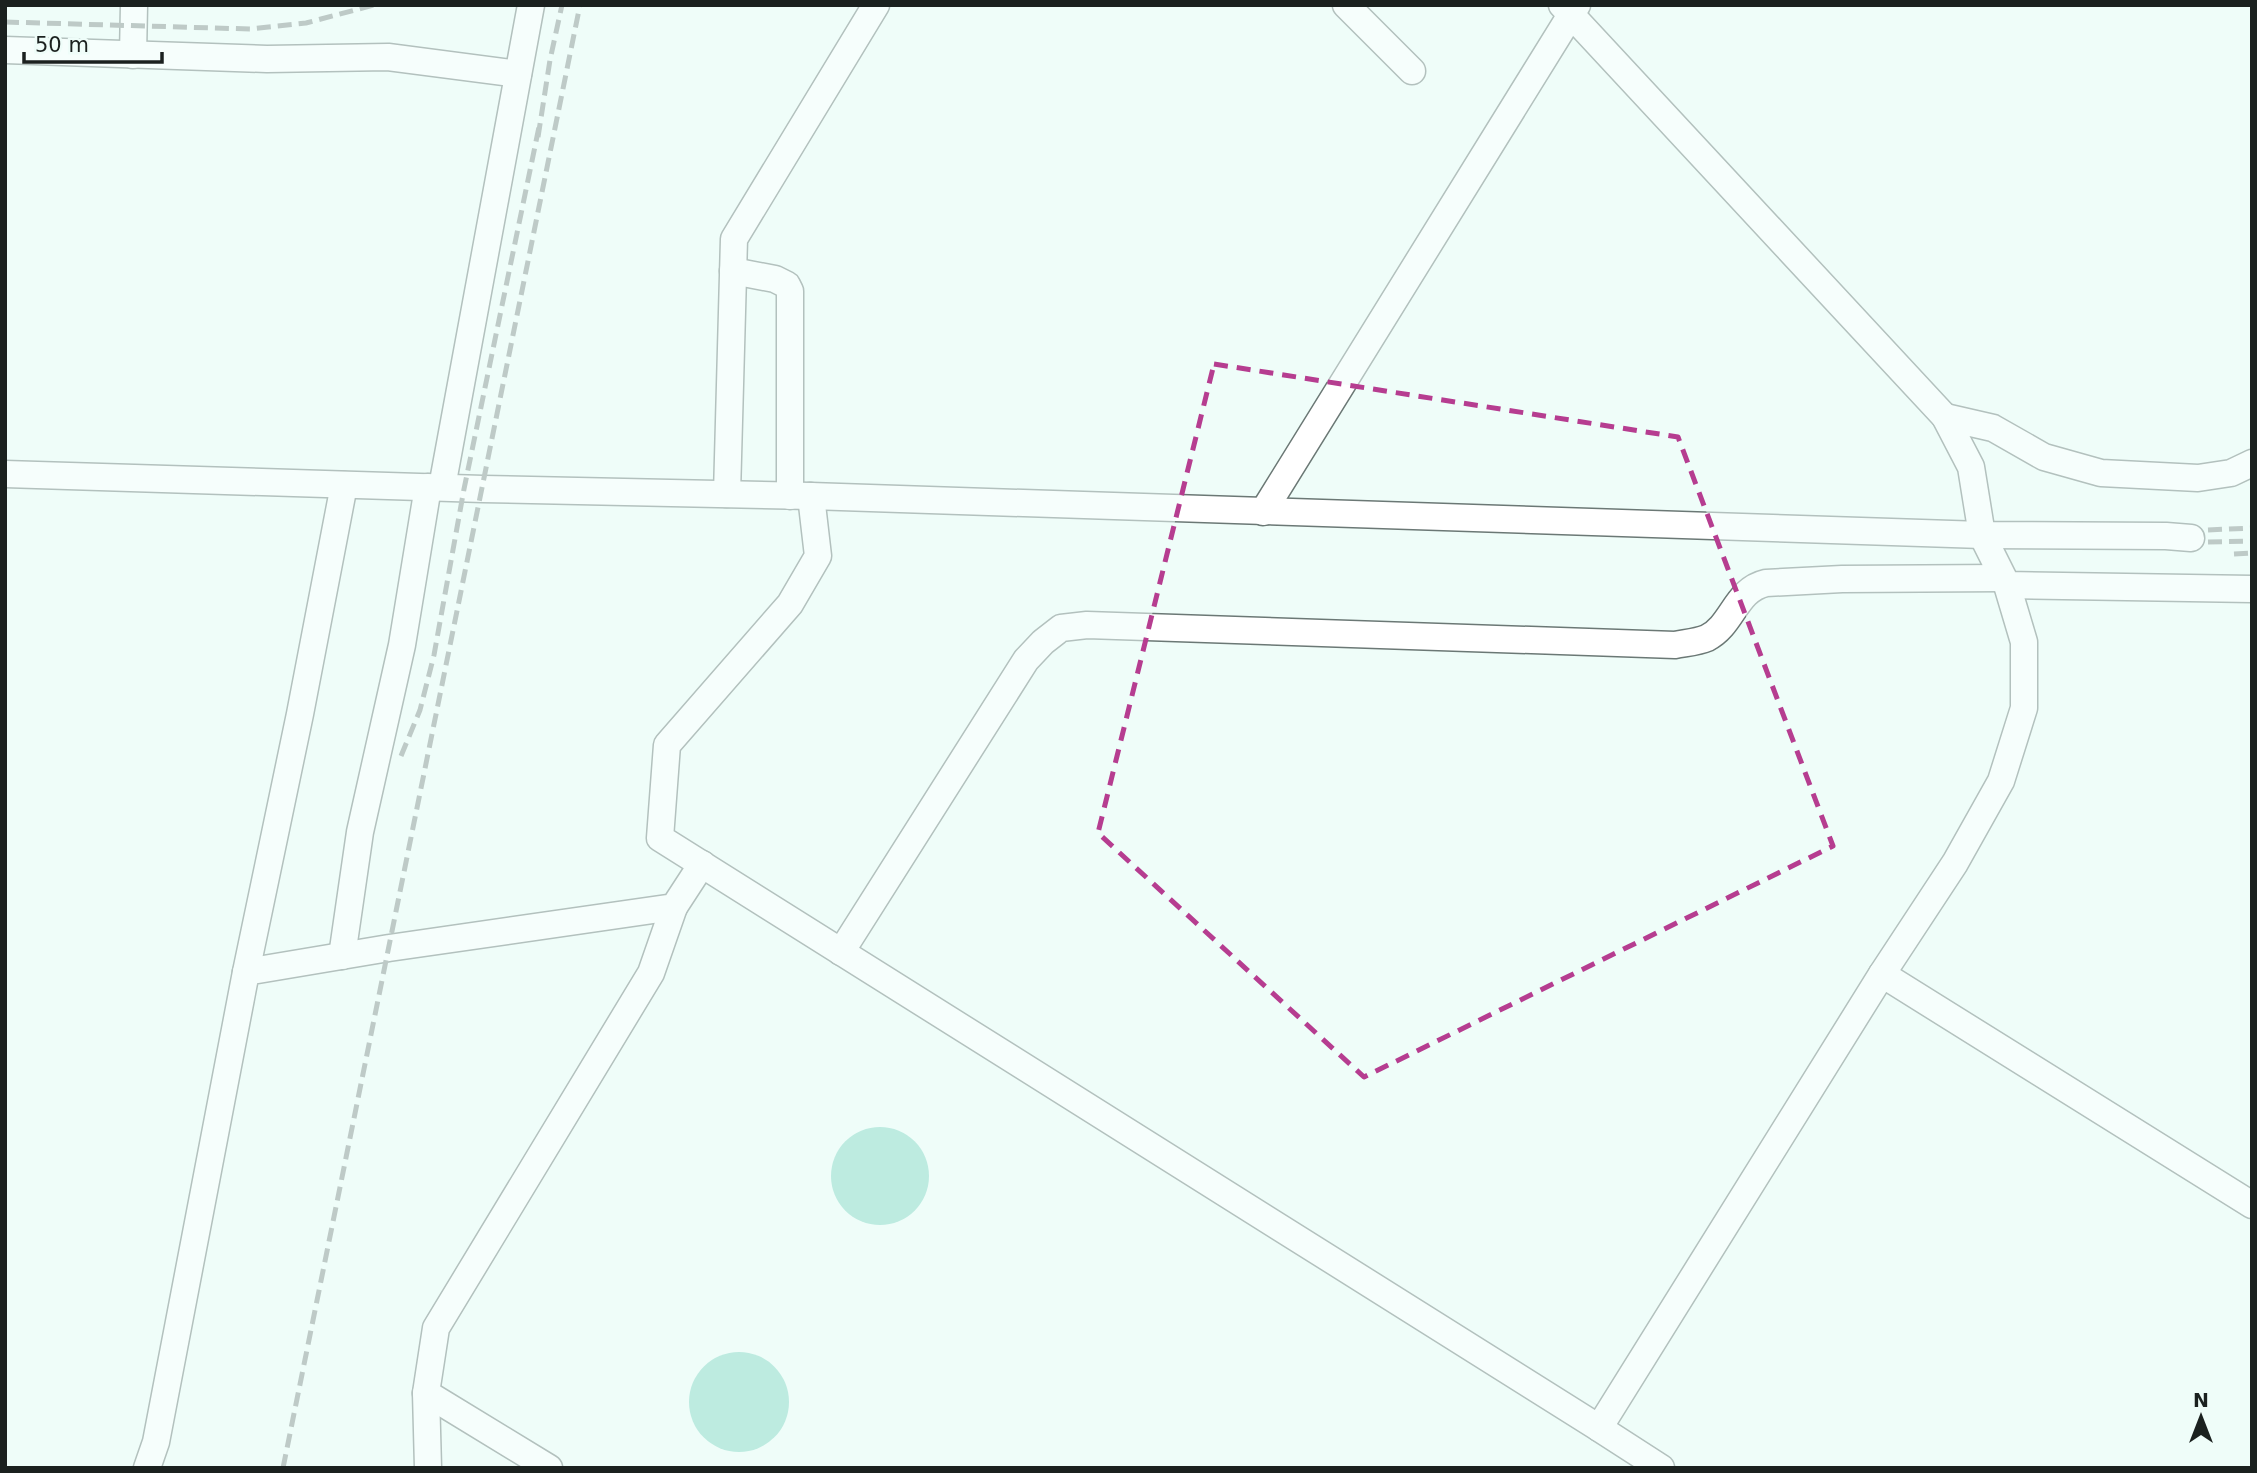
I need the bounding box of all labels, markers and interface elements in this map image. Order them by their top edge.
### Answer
scale bar [24,21,163,65]
text: 50 m [35,33,89,57]
north arrow [2166,1382,2236,1452]
text: N [2193,1389,2209,1411]

